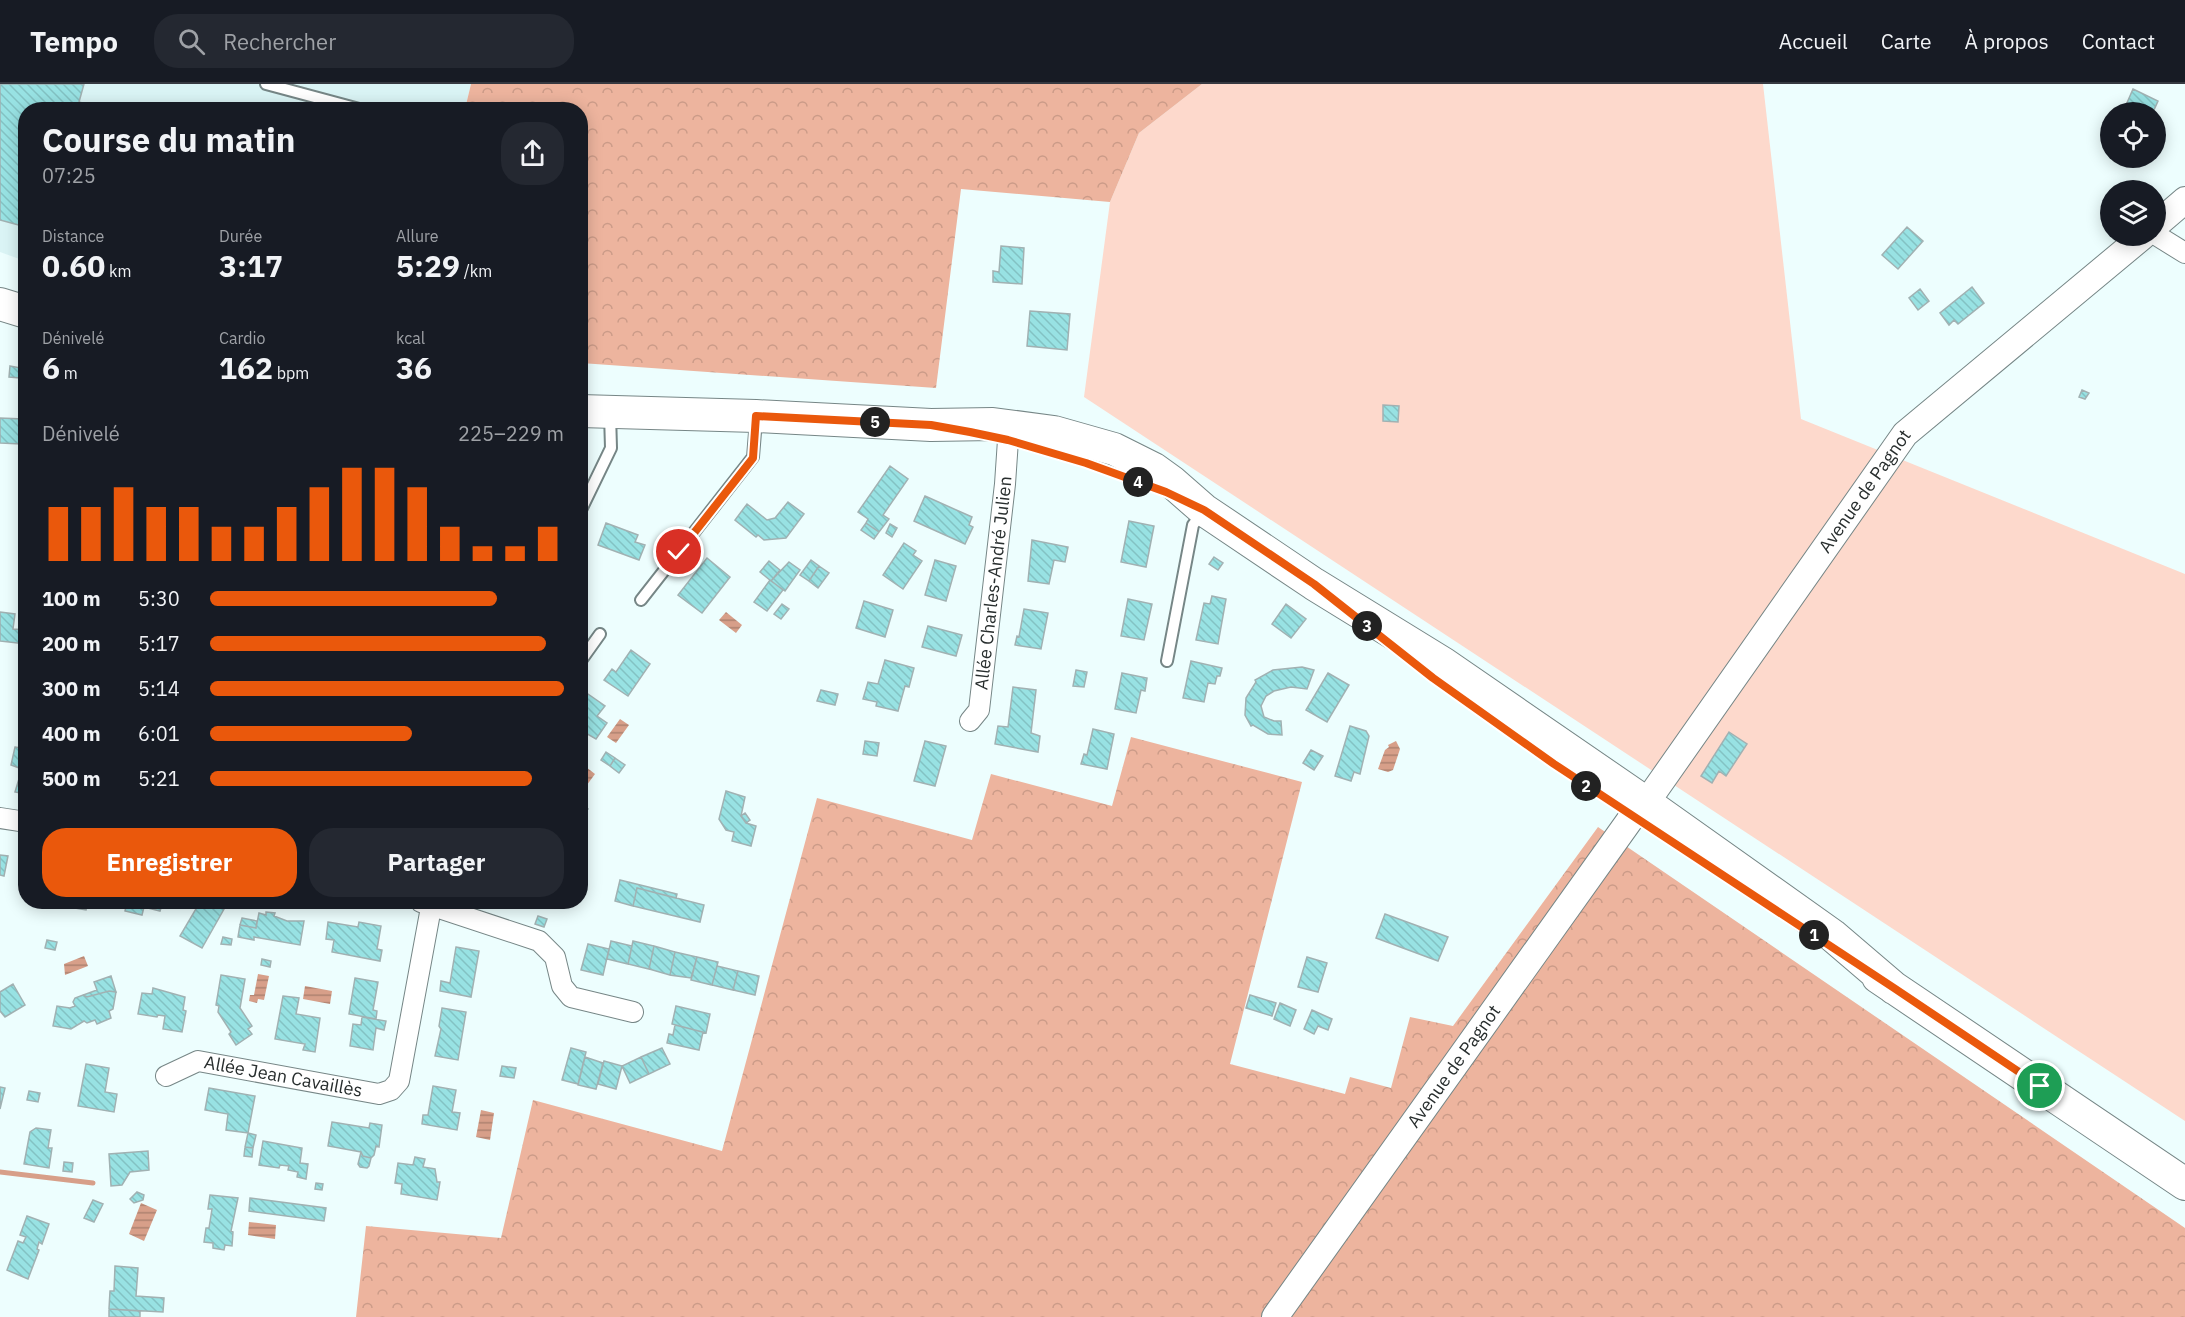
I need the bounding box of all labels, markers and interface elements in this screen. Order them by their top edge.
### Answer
search box [154,14,574,68]
text: Tempo [30,23,118,60]
icon: search [175,25,208,58]
text: Rechercher [223,27,336,56]
text: Accueil [1779,27,1848,55]
text: Carte [1881,27,1932,55]
text: À propos [1965,27,2049,55]
text: Contact [2082,27,2155,55]
map controls [2100,102,2166,246]
button: locate [2100,102,2166,168]
text: Course du matin [42,118,295,161]
button: share [501,122,564,185]
text: 07:25 [42,162,96,189]
button: layers [2100,180,2166,246]
text: Distance [42,226,104,246]
text: Durée [219,226,262,246]
text: Allure [396,226,439,246]
text: 0.60 [42,246,105,285]
text: 3:17 [219,246,283,285]
text: 5:29 [396,246,460,285]
text: km [105,261,132,281]
text: /km [460,261,492,281]
text: Dénivelé [42,328,104,348]
text: Cardio [219,328,266,348]
text: kcal [396,328,425,348]
text: 6 [42,348,60,387]
text: 162 [219,348,273,387]
text: 36 [396,348,432,387]
text: m [60,363,78,383]
text: bpm [273,363,309,383]
pin: 5 [860,407,890,437]
text: 5 [870,412,880,432]
text: Dénivelé [42,420,120,447]
text: 225–229 m [458,420,564,447]
street label: Avenue de Pagnot [1813,425,1916,557]
pin: 4 [1123,467,1153,497]
text: 4 [1133,472,1143,492]
street label: Allée Charles-André Julien [969,475,1017,691]
pin [653,526,704,577]
icon: check [662,535,695,568]
text: 100 m [42,585,101,612]
text: 5:30 [138,585,180,612]
pin: 3 [1352,611,1382,641]
text: 3 [1362,616,1372,636]
text: 200 m [42,630,101,657]
text: 5:17 [138,630,180,657]
text: 300 m [42,675,101,702]
text: 5:14 [138,675,180,702]
text: 400 m [42,720,101,747]
text: 6:01 [138,720,180,747]
text: 500 m [42,765,101,792]
text: 5:21 [138,765,180,792]
pin: 2 [1571,771,1601,801]
text: 2 [1581,776,1591,796]
button: Enregistrer [42,828,297,897]
button: Partager [309,828,564,897]
pin: 1 [1799,920,1829,950]
text: 1 [1809,925,1819,945]
street label: Avenue de Pagnot [1402,1000,1505,1132]
street label: Allée Jean Cavaillès [202,1050,364,1102]
pin [2014,1060,2065,1111]
icon: arrive [2023,1069,2056,1102]

